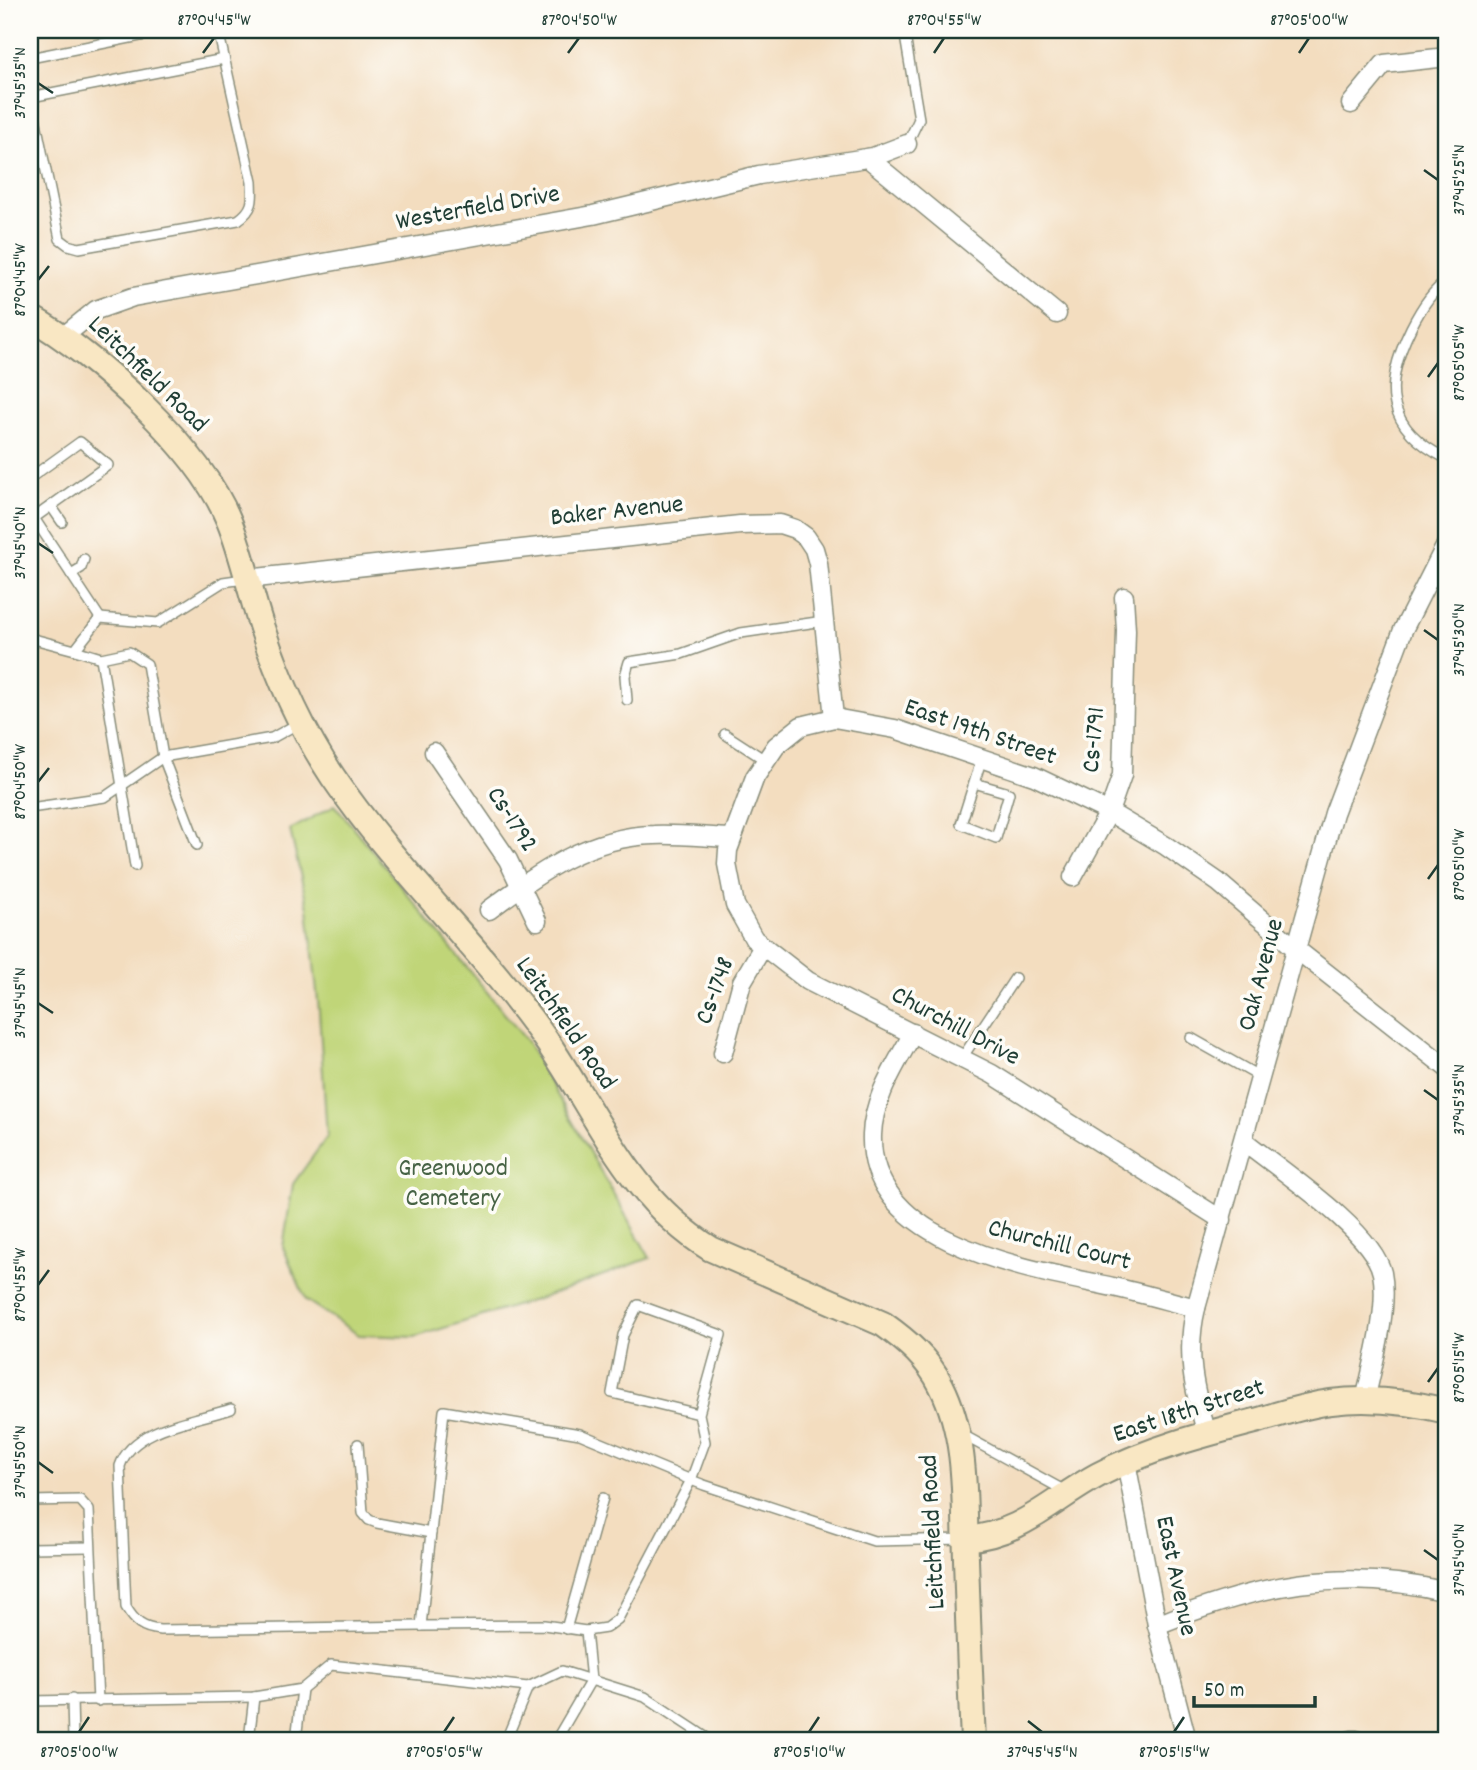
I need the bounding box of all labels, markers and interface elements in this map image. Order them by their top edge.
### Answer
text: 87°04'45"W [177,9,251,34]
text: 87°04'50"W [541,9,617,34]
text: 87°04'55"W [907,9,982,34]
text: 87°05'00"W [1270,9,1349,34]
text: 37°45'35"N [9,47,34,119]
text: 37°45'25"N [1448,144,1473,216]
street label: Westerfield Drive [393,176,563,242]
text: 87°04'45"W [9,243,34,317]
street label: Leitchfield Road [78,308,216,442]
text: 87°05'05"W [1448,324,1473,401]
street label: Baker Avenue [549,487,685,537]
text: 37°45'40"N [9,507,34,579]
text: 37°45'30"N [1448,603,1473,677]
street label: East 19th Street [899,690,1061,776]
street label: Cs-1791 [1074,706,1116,774]
text: 87°04'50"W [9,744,34,820]
street label: Cs-1792 [476,780,546,860]
text: 87°05'10"W [1448,828,1473,901]
street label: Oak Avenue [1229,915,1295,1035]
street label: Leitchfield Road [505,950,625,1098]
street label: Cs-1748 [687,952,745,1030]
text: 37°45'45"N [9,967,34,1039]
street label: Churchill Drive [884,978,1026,1076]
text: 37°45'35"N [1448,1064,1473,1136]
park label: Greenwood Cemetery [398,1151,508,1218]
street label: Churchill Court [984,1210,1135,1282]
text: 87°04'55"W [9,1247,34,1322]
text: 87°05'15"W [1448,1332,1473,1403]
street label: East 18th Street [1109,1370,1270,1454]
text: 37°45'50"N [9,1425,34,1499]
street label: Leitchfield Road [911,1454,957,1610]
street label: East Avenue [1144,1513,1206,1639]
text: 37°45'40"N [1448,1524,1473,1596]
scale bar [1194,1665,1314,1709]
text: 50 m [1204,1677,1244,1707]
text: 87°05'00"W [40,1741,119,1766]
text: 87°05'05"W [406,1741,483,1766]
text: 87°05'10"W [773,1741,846,1766]
text: 37°45'45"N [1006,1741,1078,1766]
text: 87°05'15"W [1139,1741,1210,1766]

